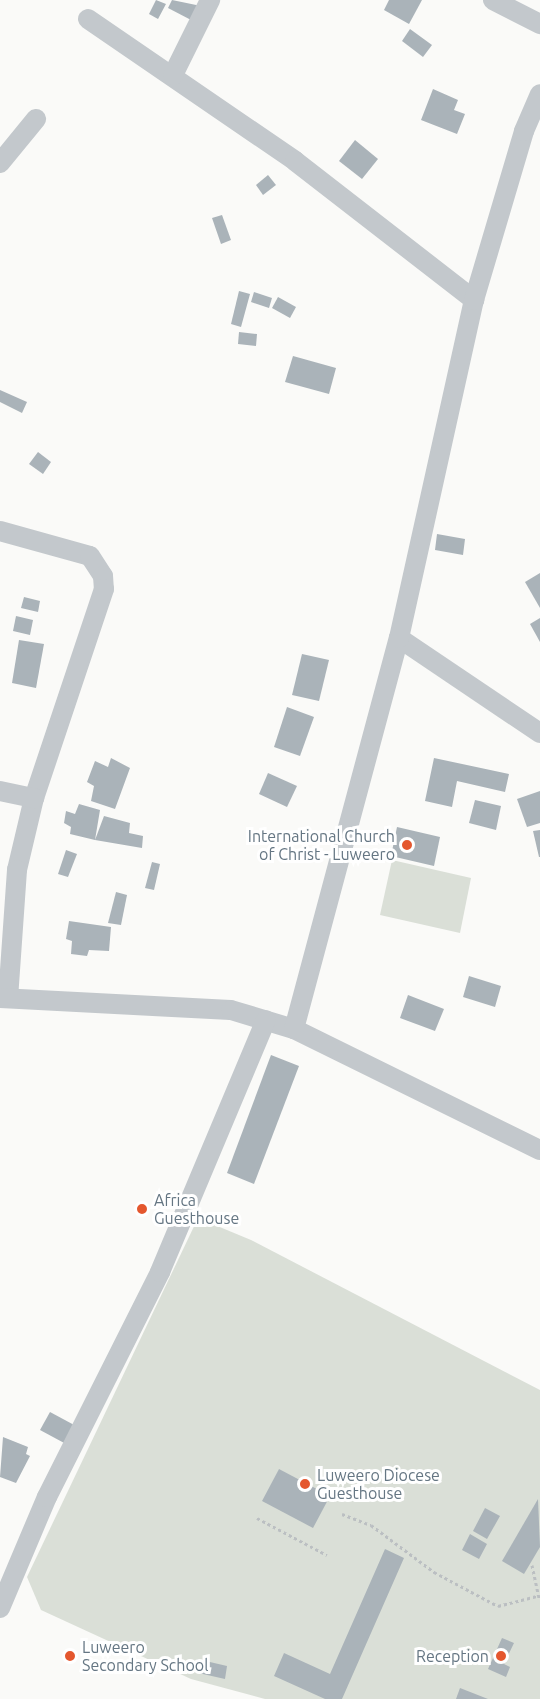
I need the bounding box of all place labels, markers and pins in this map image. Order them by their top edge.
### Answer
place label: International Church of Christ - Luweero [248,826,395,864]
marker: International Church of Christ - Luweero [400,838,414,852]
place label: Africa Guesthouse [154,1190,239,1228]
marker: Africa Guesthouse [135,1202,149,1216]
place label: Luweero Diocese Guesthouse [317,1465,440,1503]
marker: Luweero Diocese Guesthouse [298,1477,312,1491]
place label: Luweero Secondary School [82,1637,208,1675]
place label: Reception [416,1646,489,1666]
marker: Luweero Secondary School [63,1649,77,1663]
marker: Reception [494,1649,508,1663]

